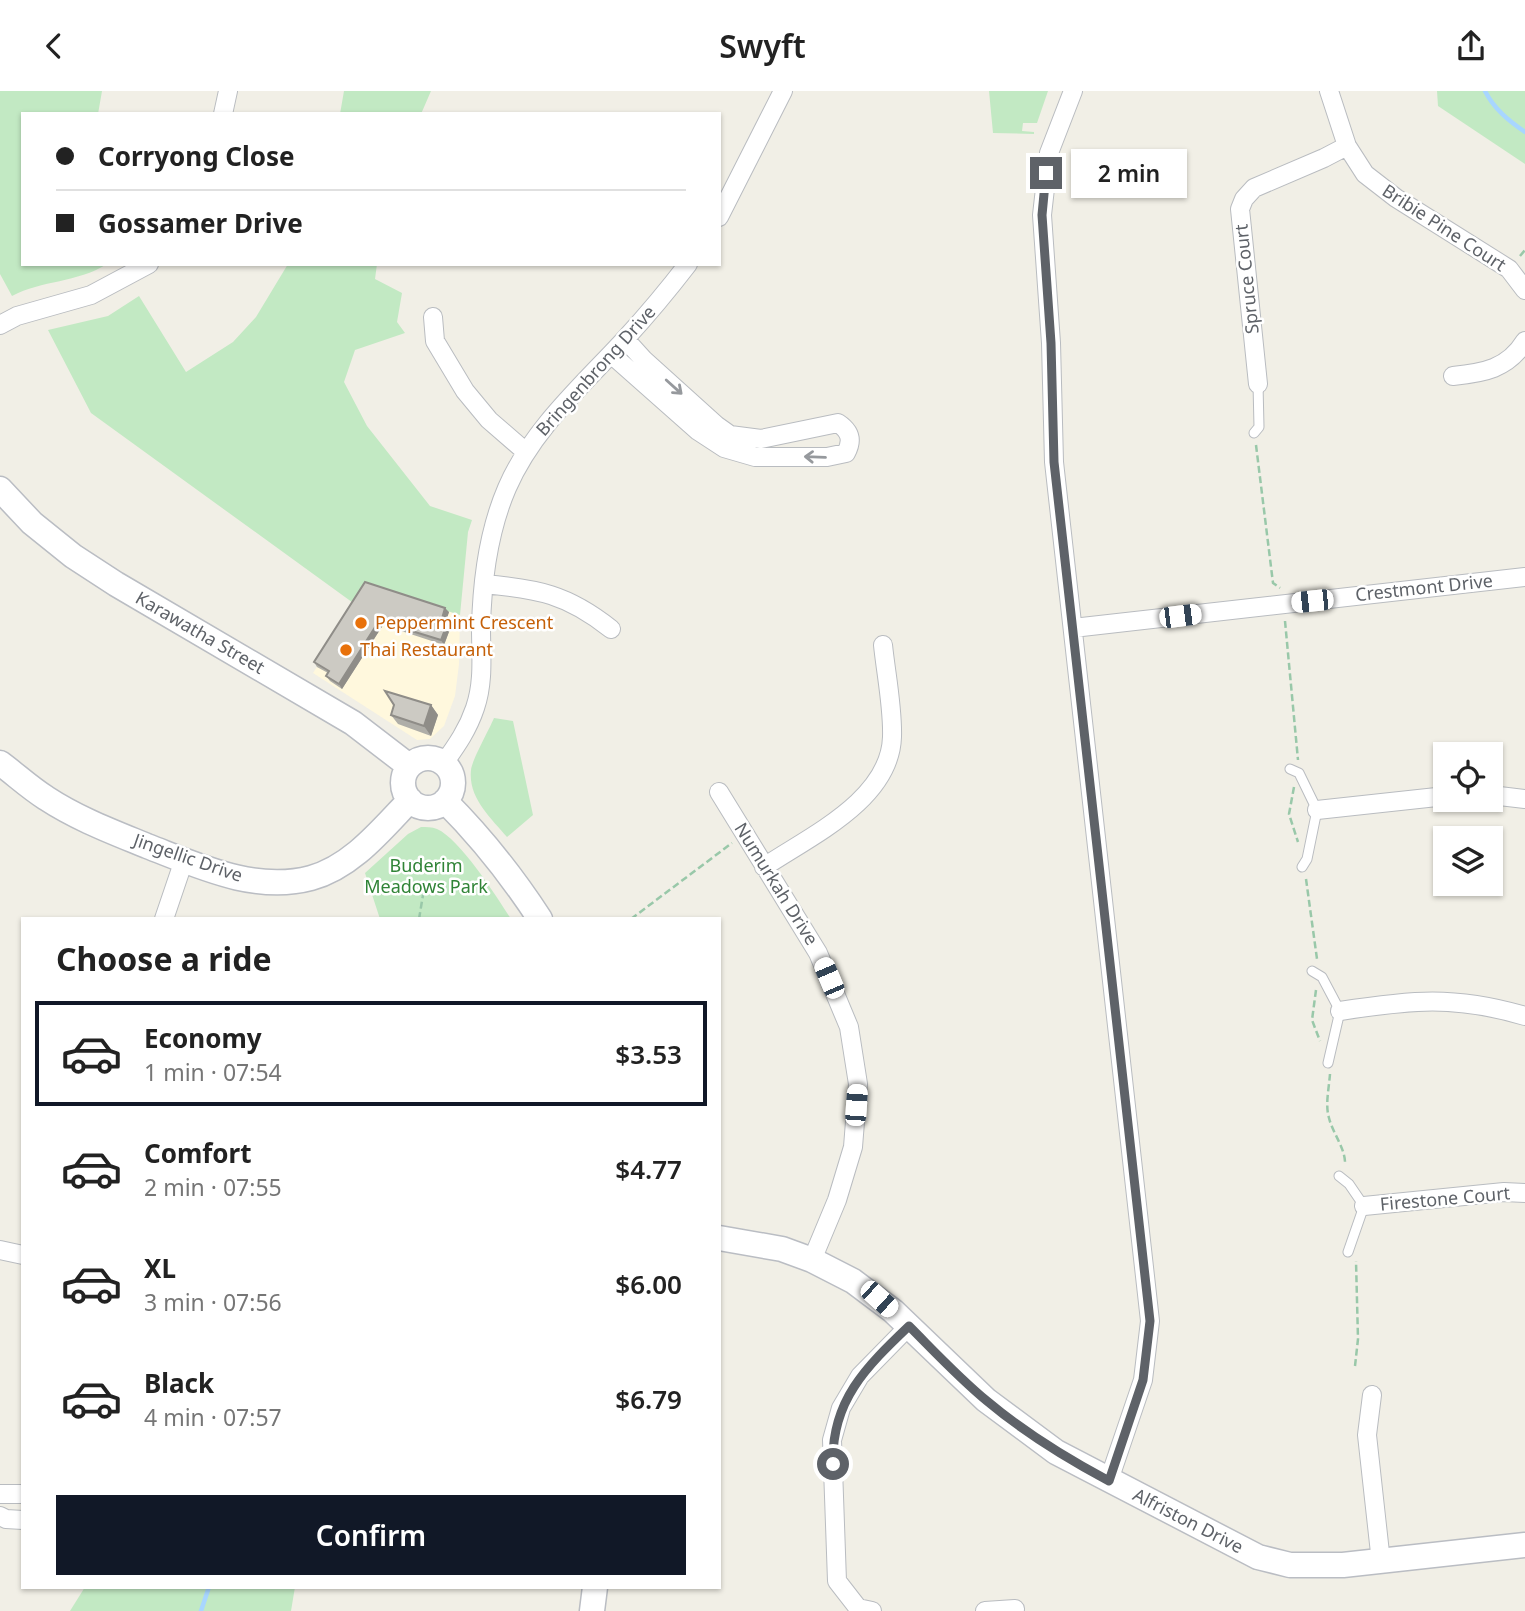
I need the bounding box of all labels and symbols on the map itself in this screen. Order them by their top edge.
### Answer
callout: 2 min [1070,148,1186,197]
route end [1030,157,1062,189]
street label: Bribie Pine Court [1378,178,1512,276]
street label: Spruce Court [1228,223,1264,335]
street label: Bringenbrong Drive [530,300,660,441]
one-way arrow [665,379,683,395]
one-way arrow [803,450,826,464]
street label: Crestmont Drive [1354,568,1494,606]
street label: Karawatha Street [132,585,270,679]
car [1291,588,1334,614]
car [1158,603,1203,629]
place label: Peppermint Crescent [375,610,554,634]
marker: Peppermint Crescent [353,615,369,631]
place label: Thai Restaurant [360,637,494,661]
marker: Thai Restaurant [338,642,354,658]
street label: Numurkah Drive [730,818,824,949]
street label: Jingellic Drive [129,827,246,887]
park label: Buderim Meadows Park [364,853,488,898]
car [812,955,847,1001]
car [845,1083,868,1127]
street label: Firestone Court [1379,1180,1511,1216]
car [857,1277,902,1321]
route start [817,1448,849,1480]
street label: Alfriston Drive [1129,1482,1248,1558]

